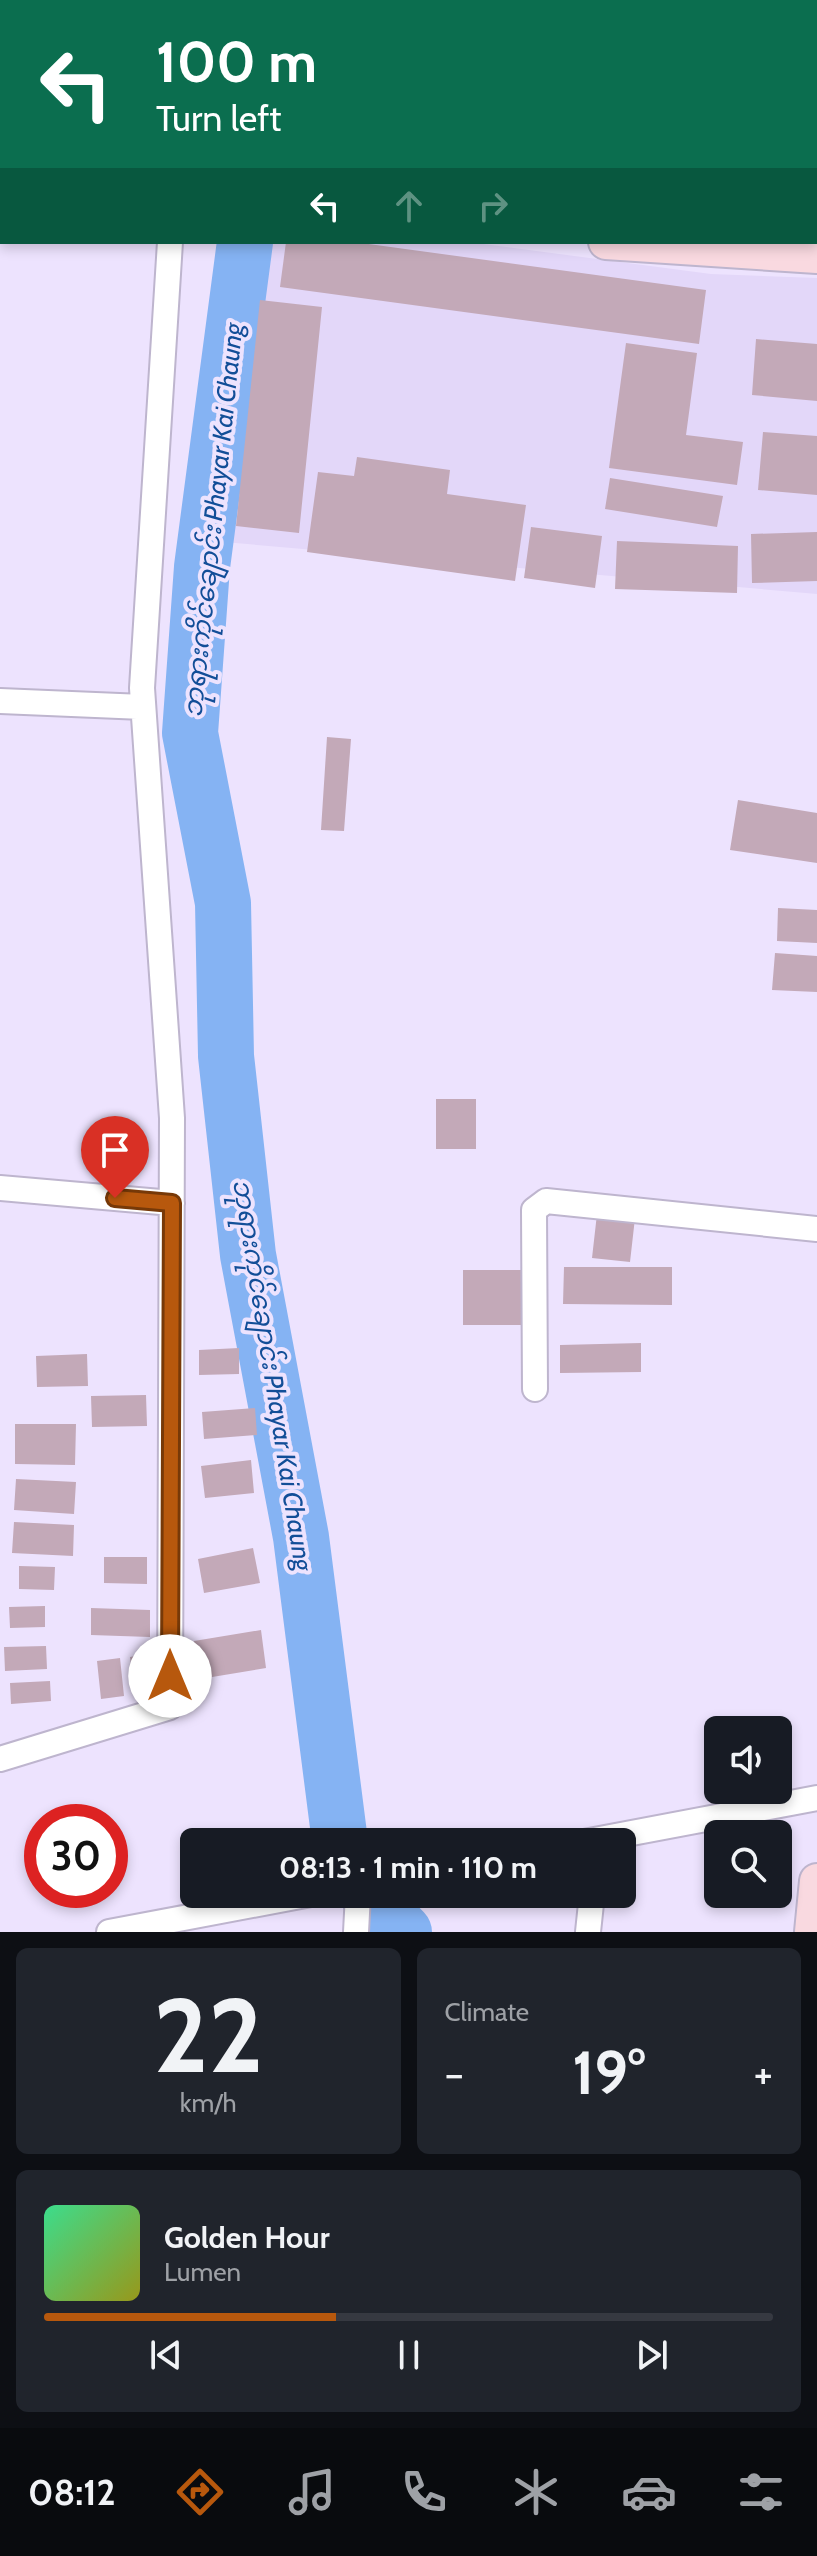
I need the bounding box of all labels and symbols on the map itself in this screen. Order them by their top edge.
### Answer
water label: ဘုရားကိုင်ချောင်း Phayar Kai Chaung [174,320,256,719]
pin [81,1116,149,1198]
water label: ဘုရားကိုင်ချောင်း Phayar Kai Chaung [220,1176,322,1575]
position arrow [128,1634,212,1718]
speed limit sign: 30 [24,1804,128,1908]

